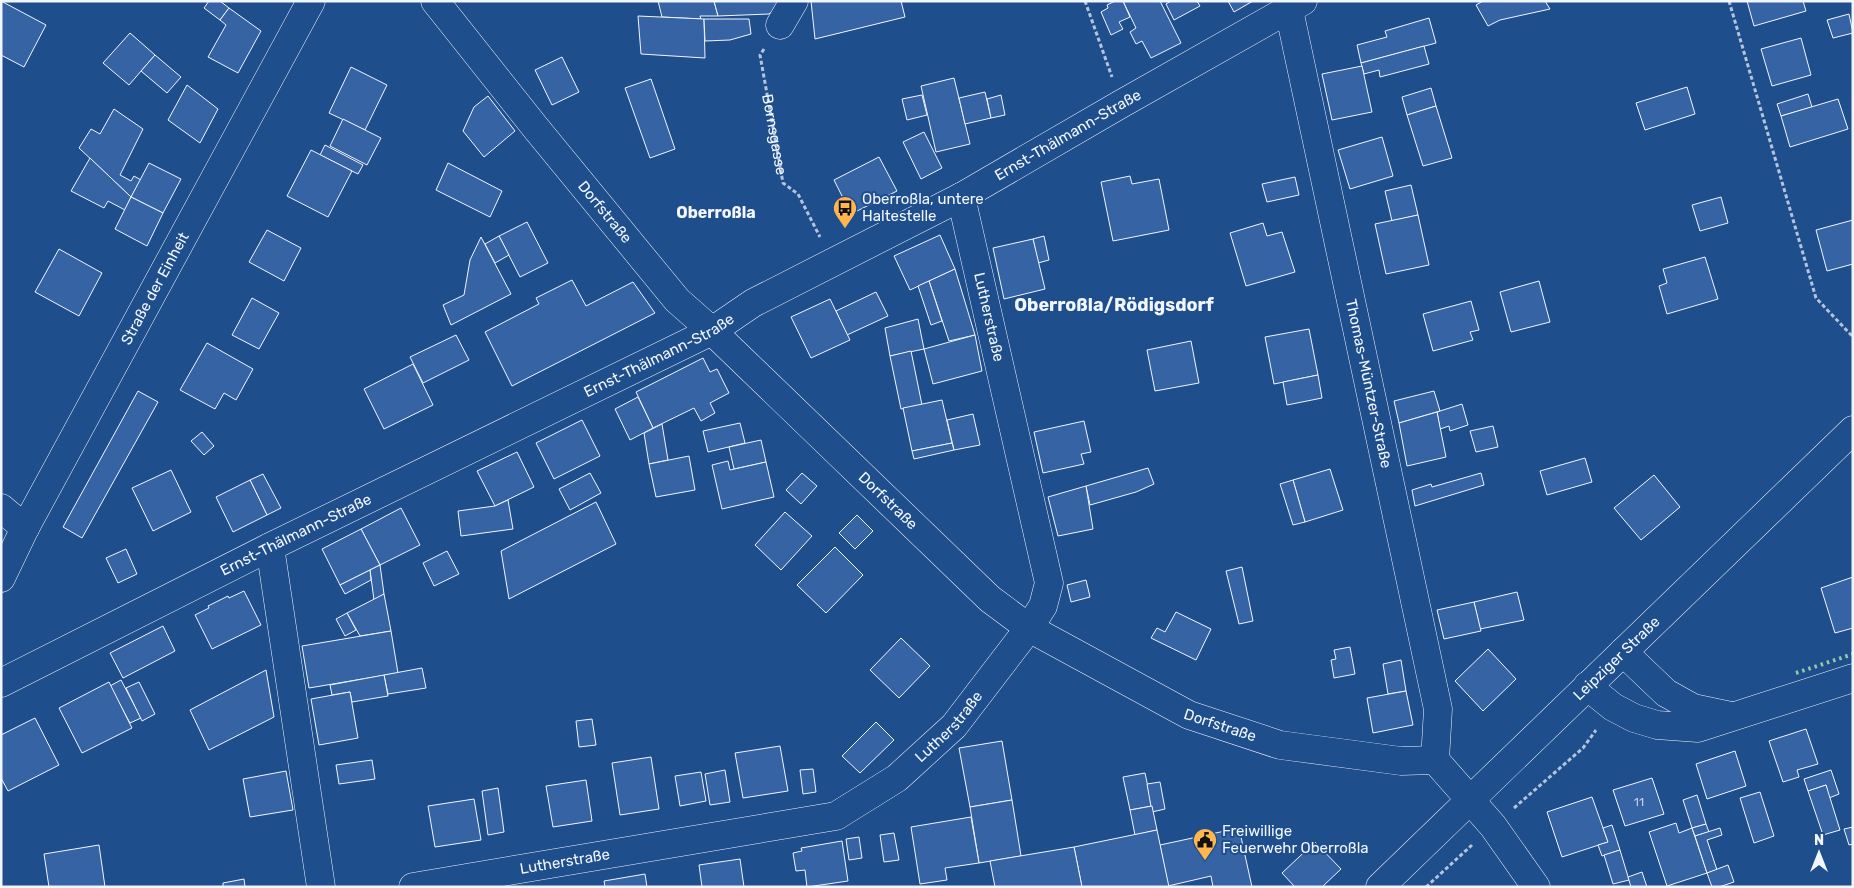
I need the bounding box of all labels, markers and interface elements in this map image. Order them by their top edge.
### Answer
street label: Ernst-Thälmann-Straße [991,86,1144,184]
street label: Bornsgasse [758,93,790,176]
street label: Dorfstraße [574,177,636,247]
place label: Oberroßla, untere Haltestelle [862,190,984,225]
bus stop icon: Oberroßla, untere Haltestelle [832,195,858,229]
district label: Oberroßla [676,203,756,222]
street label: Straße der Einheit [117,229,193,348]
street label: Lutherstraße [970,271,1008,363]
district label: Oberroßla/Rödigsdorf [1014,294,1214,316]
street label: Thomas-Müntzer-Straße [1342,297,1395,470]
street label: Ernst-Thälmann-Straße [581,310,737,401]
street label: Dorfstraße [855,468,921,533]
street label: Ernst-Thälmann-Straße [217,490,374,580]
street label: Leipziger Straße [1570,613,1664,704]
street label: Lutherstraße [911,688,986,766]
street label: Dorfstraße [1182,705,1259,746]
house number: 11 [1634,795,1644,809]
place label: Freiwillige Feuerwehr Oberroßla [1222,822,1369,857]
public building icon: Freiwillige Feuerwehr Oberroßla [1192,827,1218,861]
north arrow [1794,828,1844,878]
text: N [1814,832,1824,849]
street label: Lutherstraße [519,845,611,878]

